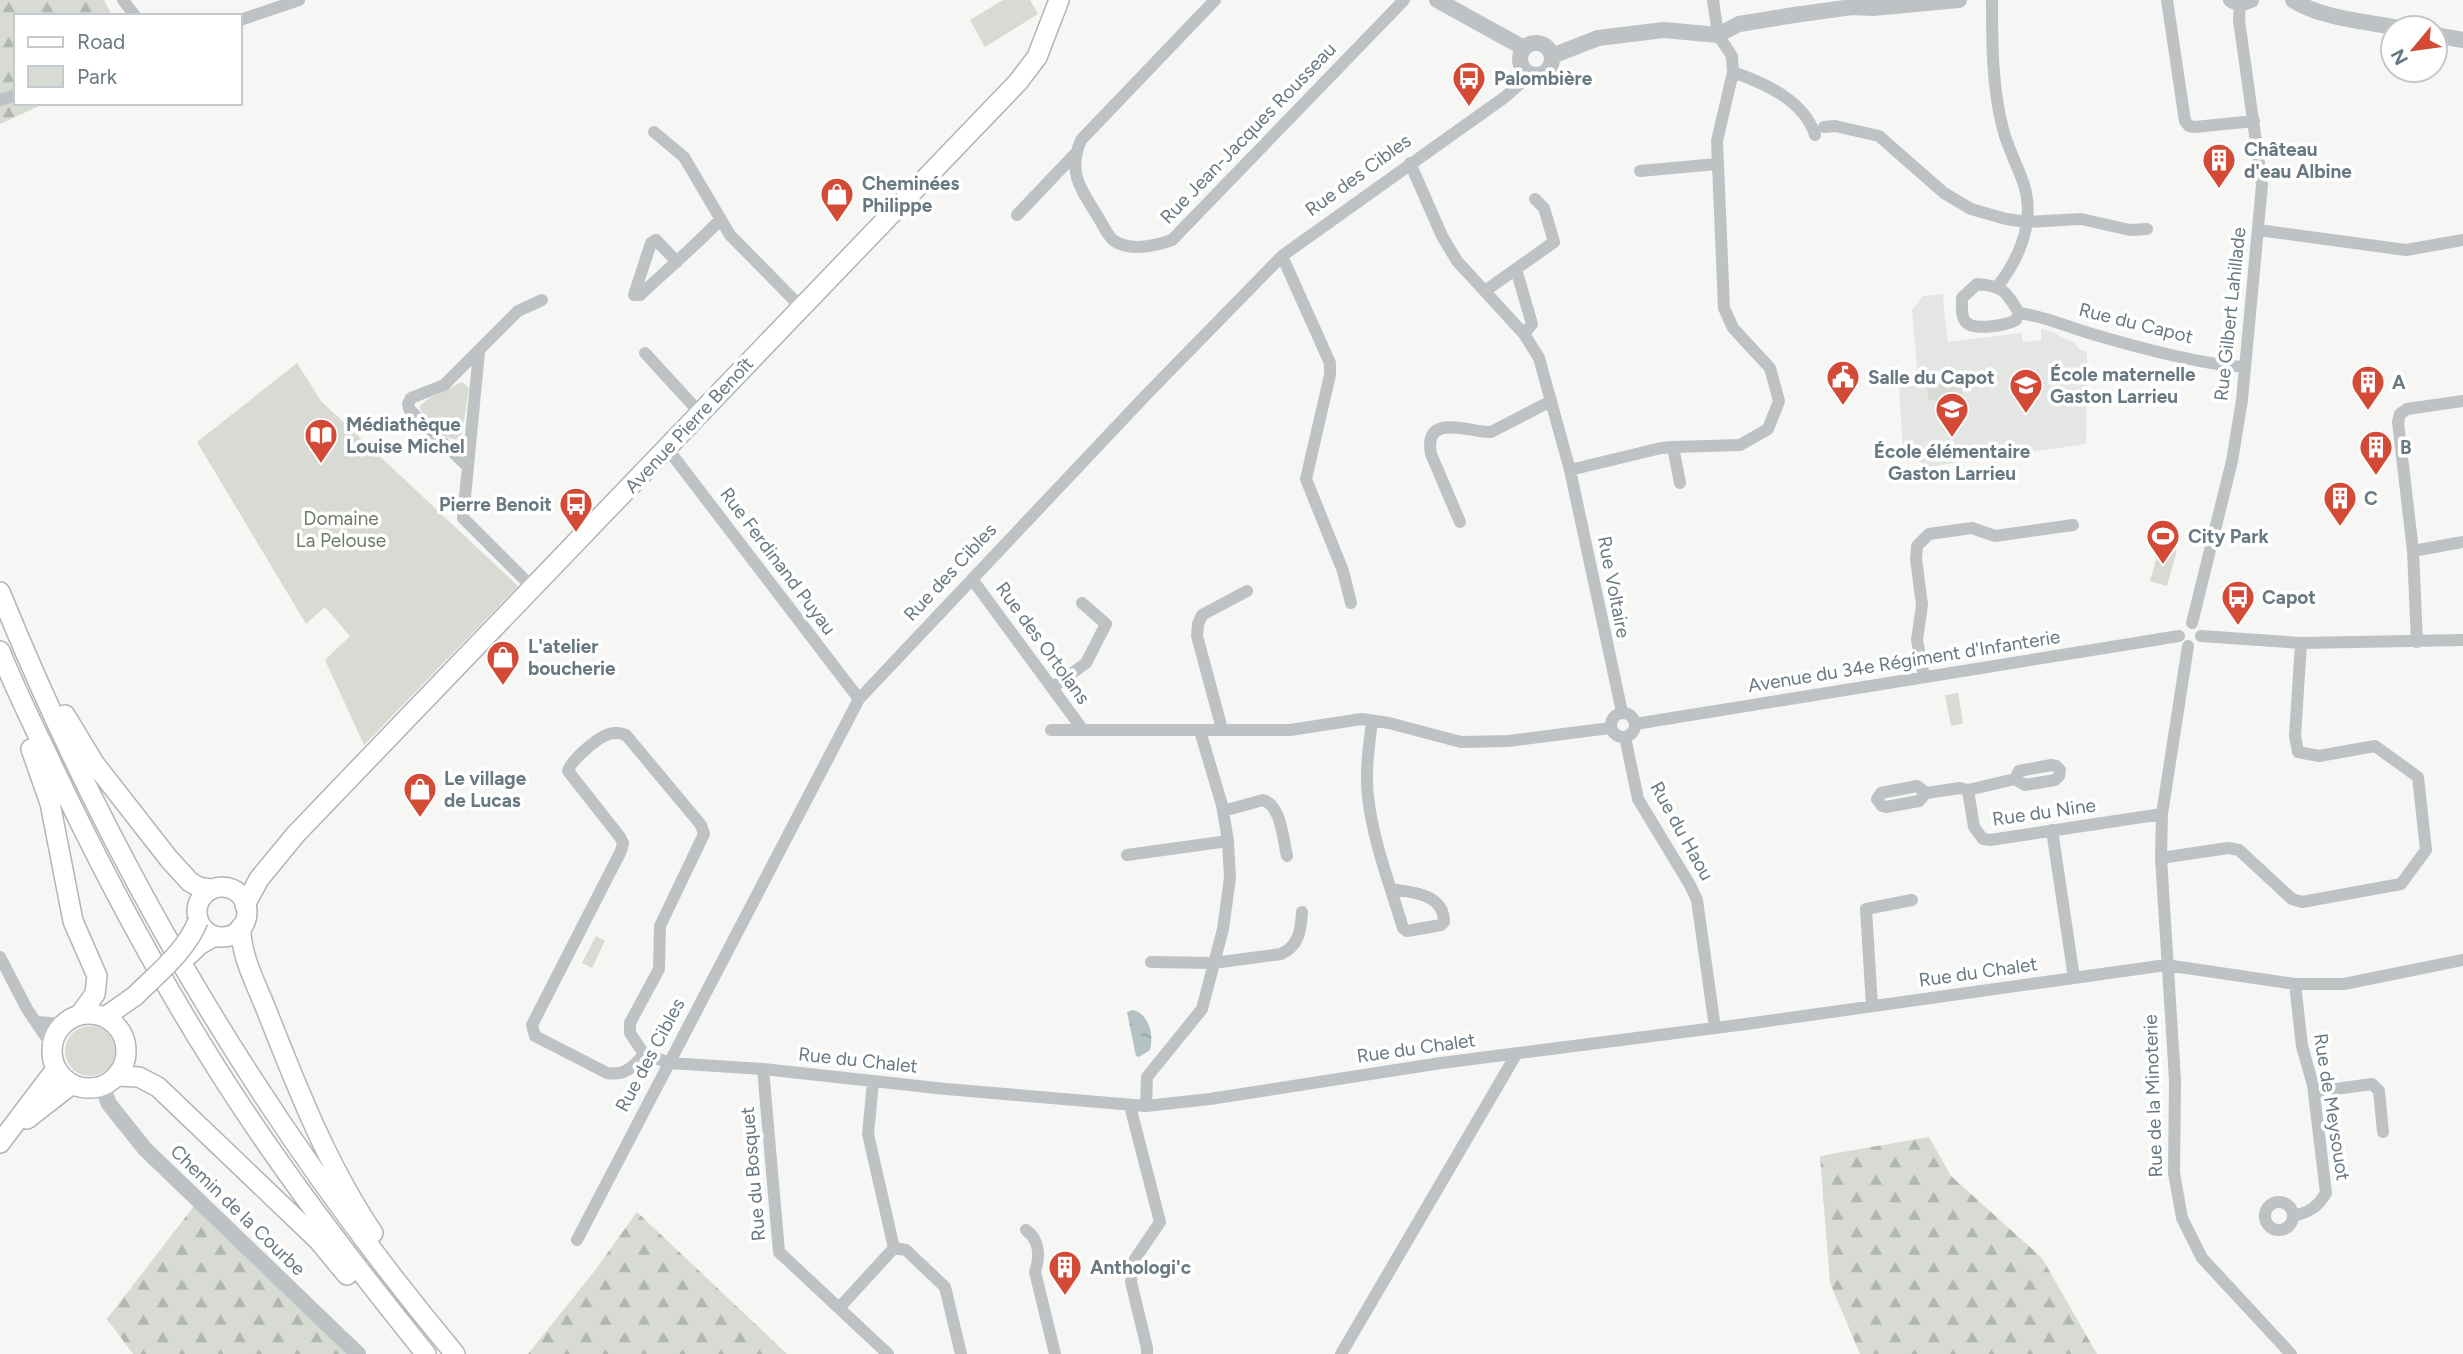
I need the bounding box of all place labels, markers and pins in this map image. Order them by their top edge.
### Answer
bus stop icon: Palombière [1450,59,1488,108]
place label: Palombière [1494,67,1593,90]
place label: Château d'eau Albine [2244,138,2352,183]
building icon: Château d'eau Albine [2200,141,2238,190]
place label: Cheminées Philippe [862,172,960,217]
shop icon: Cheminées Philippe [818,175,856,224]
public building icon: Salle du Capot [1824,358,1862,407]
place label: École maternelle Gaston Larrieu [2050,363,2196,408]
building icon: A [2349,363,2387,412]
place label: Salle du Capot [1868,366,1995,389]
school or university icon: École maternelle Gaston Larrieu [2007,366,2045,415]
place label: A [2392,371,2406,394]
school or university icon: École élémentaire Gaston Larrieu [1933,390,1971,439]
place label: Médiathèque Louise Michel [346,413,465,458]
library icon: Médiathèque Louise Michel [302,416,340,465]
building icon: B [2357,428,2395,477]
place label: B [2400,436,2412,459]
place label: École élémentaire Gaston Larrieu [1874,440,2031,485]
building icon: C [2321,479,2359,528]
bus stop icon: Pierre Benoit [557,485,595,534]
place label: C [2364,487,2378,510]
place label: Pierre Benoit [439,493,552,516]
sports icon: City Park [2144,517,2182,566]
place label: City Park [2188,525,2269,548]
bus stop icon: Capot [2219,578,2257,627]
place label: Capot [2262,586,2316,609]
place label: L'atelier boucherie [528,635,616,680]
shop icon: L'atelier boucherie [484,638,522,687]
place label: Le village de Lucas [444,767,527,812]
shop icon: Le village de Lucas [401,770,439,819]
building icon: Anthologi'c [1046,1248,1084,1297]
place label: Anthologi'c [1090,1256,1191,1279]

